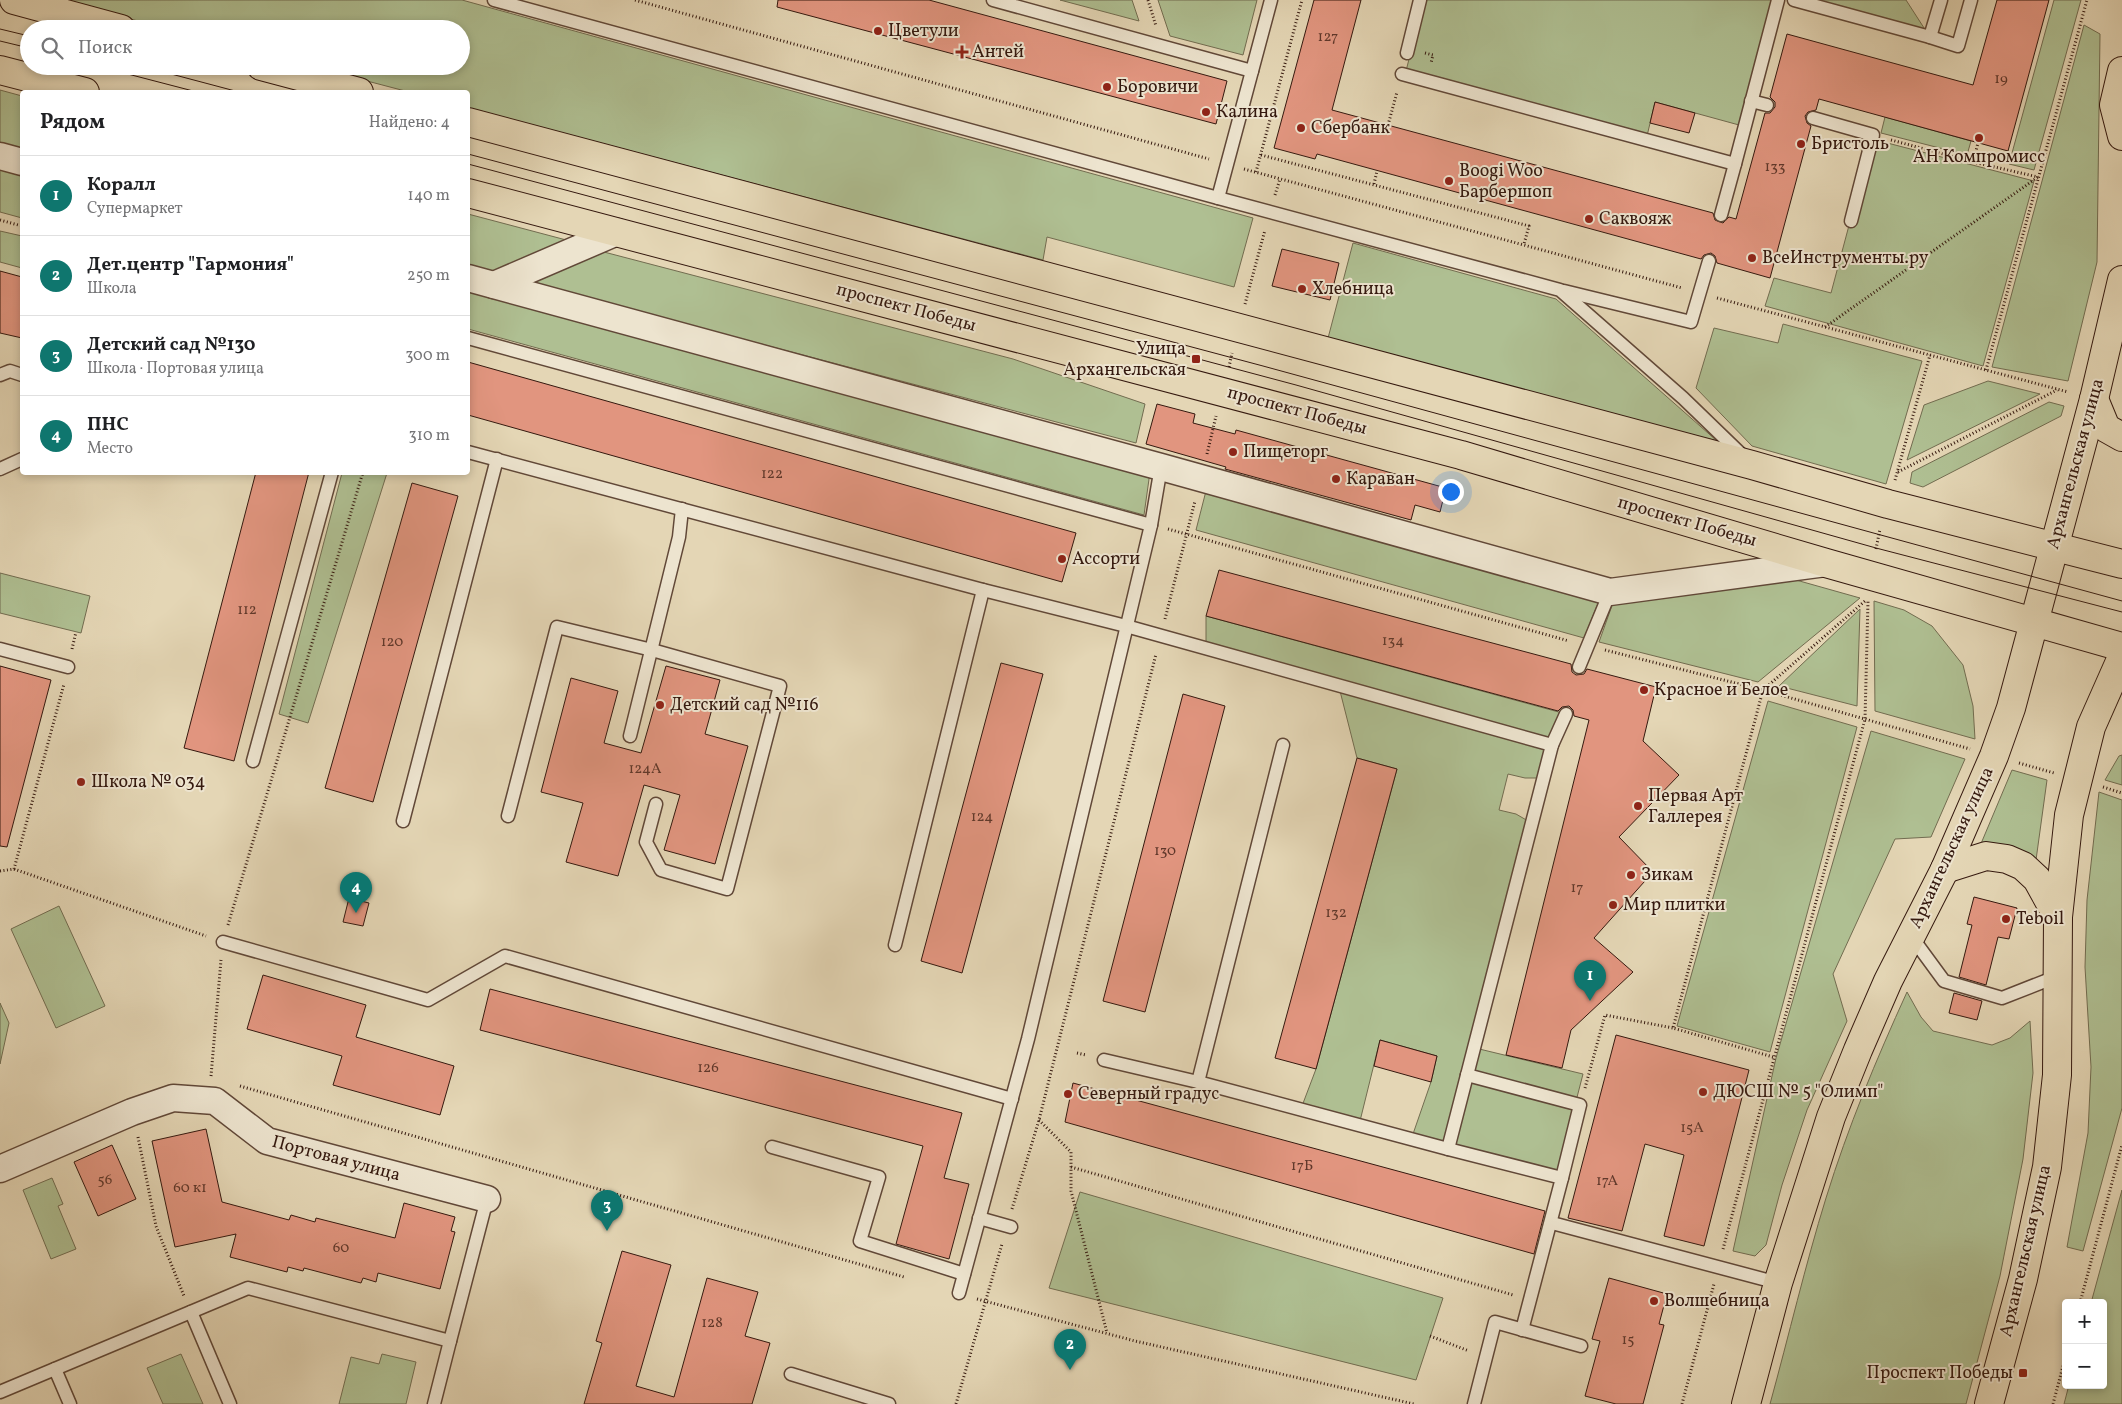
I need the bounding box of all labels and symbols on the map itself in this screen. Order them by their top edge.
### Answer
place label: Цветули [888,19,959,44]
marker: Цветули [872,25,884,37]
house number: 127 [1318,27,1338,48]
place label: Антей [972,40,1024,65]
marker: Антей [956,46,968,58]
house number: 19 [1994,69,2008,90]
place label: Боровичи [1117,75,1198,100]
marker: Боровичи [1101,81,1113,93]
place label: Калина [1216,100,1278,125]
marker: Калина [1200,106,1212,118]
place label: Сбербанк [1311,116,1391,141]
marker: Сбербанк [1295,122,1307,134]
place label: Бристоль [1811,132,1889,157]
marker: АН Компромисс [1973,132,1985,144]
marker: Бристоль [1795,138,1807,150]
place label: АН Компромисс [1913,145,2045,170]
house number: 133 [1764,157,1786,178]
place label: Boogi Woo Барбершоп [1459,159,1552,205]
marker: Boogi Woo Барбершоп [1443,175,1455,187]
place label: Саквояж [1599,207,1672,232]
marker: Саквояж [1583,213,1595,225]
place label: ВсеИнструменты.ру [1762,246,1929,271]
marker: ВсеИнструменты.ру [1746,252,1758,264]
street label: проспект Победы [833,277,979,339]
place label: Хлебница [1312,277,1394,302]
marker: Хлебница [1296,283,1308,295]
place label: Улица Архангельская [1063,337,1186,383]
marker: Улица Архангельская [1190,353,1202,365]
street label: Архангельская улица [2041,376,2111,552]
street label: проспект Победы [1224,380,1370,442]
place label: Пищеторг [1243,440,1328,465]
marker: Пищеторг [1227,446,1239,458]
house number: 122 [761,464,783,485]
place label: Караван [1346,467,1415,492]
marker: Караван [1330,473,1342,485]
your location [1438,479,1464,505]
street label: проспект Победы [1615,490,1760,554]
place label: Ассорти [1072,547,1140,572]
marker: Ассорти [1056,553,1068,565]
house number: 112 [237,600,257,621]
house number: 134 [1382,631,1404,652]
house number: 120 [381,632,403,653]
place label: Красное и Белое [1654,678,1788,703]
marker: Красное и Белое [1638,684,1650,696]
place label: Детский сад №116 [670,693,819,718]
marker: Детский сад №116 [654,699,666,711]
house number: 124А [629,759,662,780]
street label: Архангельская улица [1904,763,2001,933]
place label: Школа № 034 [91,770,205,795]
marker: Школа № 034 [75,776,87,788]
place label: Первая Арт Галлерея [1648,784,1743,830]
marker: Первая Арт Галлерея [1632,800,1644,812]
house number: 124 [971,807,993,828]
house number: 130 [1154,841,1176,862]
place label: Зикам [1641,863,1693,888]
marker: Зикам [1625,869,1637,881]
pin: 4 [340,872,372,913]
house number: 17 [1570,878,1584,899]
place label: Мир плитки [1623,893,1725,918]
marker: Мир плитки [1607,899,1619,911]
house number: 132 [1325,903,1347,924]
place label: Teboil [2016,907,2064,932]
marker: Teboil [2000,913,2012,925]
pin: 1 [1574,960,1606,1001]
house number: 126 [697,1058,719,1079]
place label: ДЮСШ № 5 "Олимп" [1713,1080,1883,1105]
place label: Северный градус [1078,1082,1219,1107]
marker: ДЮСШ № 5 "Олимп" [1697,1086,1709,1098]
marker: Северный градус [1062,1088,1074,1100]
house number: 15А [1680,1118,1704,1139]
street label: Портовая улица [269,1130,403,1188]
house number: 17Б [1291,1156,1313,1177]
street label: Архангельская улица [1994,1162,2058,1339]
house number: 56 [98,1170,112,1191]
house number: 17А [1596,1171,1619,1192]
house number: 60 к1 [173,1178,207,1199]
pin: 3 [591,1190,623,1231]
house number: 60 [333,1238,349,1259]
place label: Волшебница [1664,1289,1770,1314]
marker: Волшебница [1648,1295,1660,1307]
house number: 128 [701,1313,723,1334]
pin: 2 [1054,1329,1086,1370]
house number: 15 [1621,1330,1635,1351]
place label: Проспект Победы [1867,1361,2013,1386]
marker: Проспект Победы [2017,1367,2029,1379]

